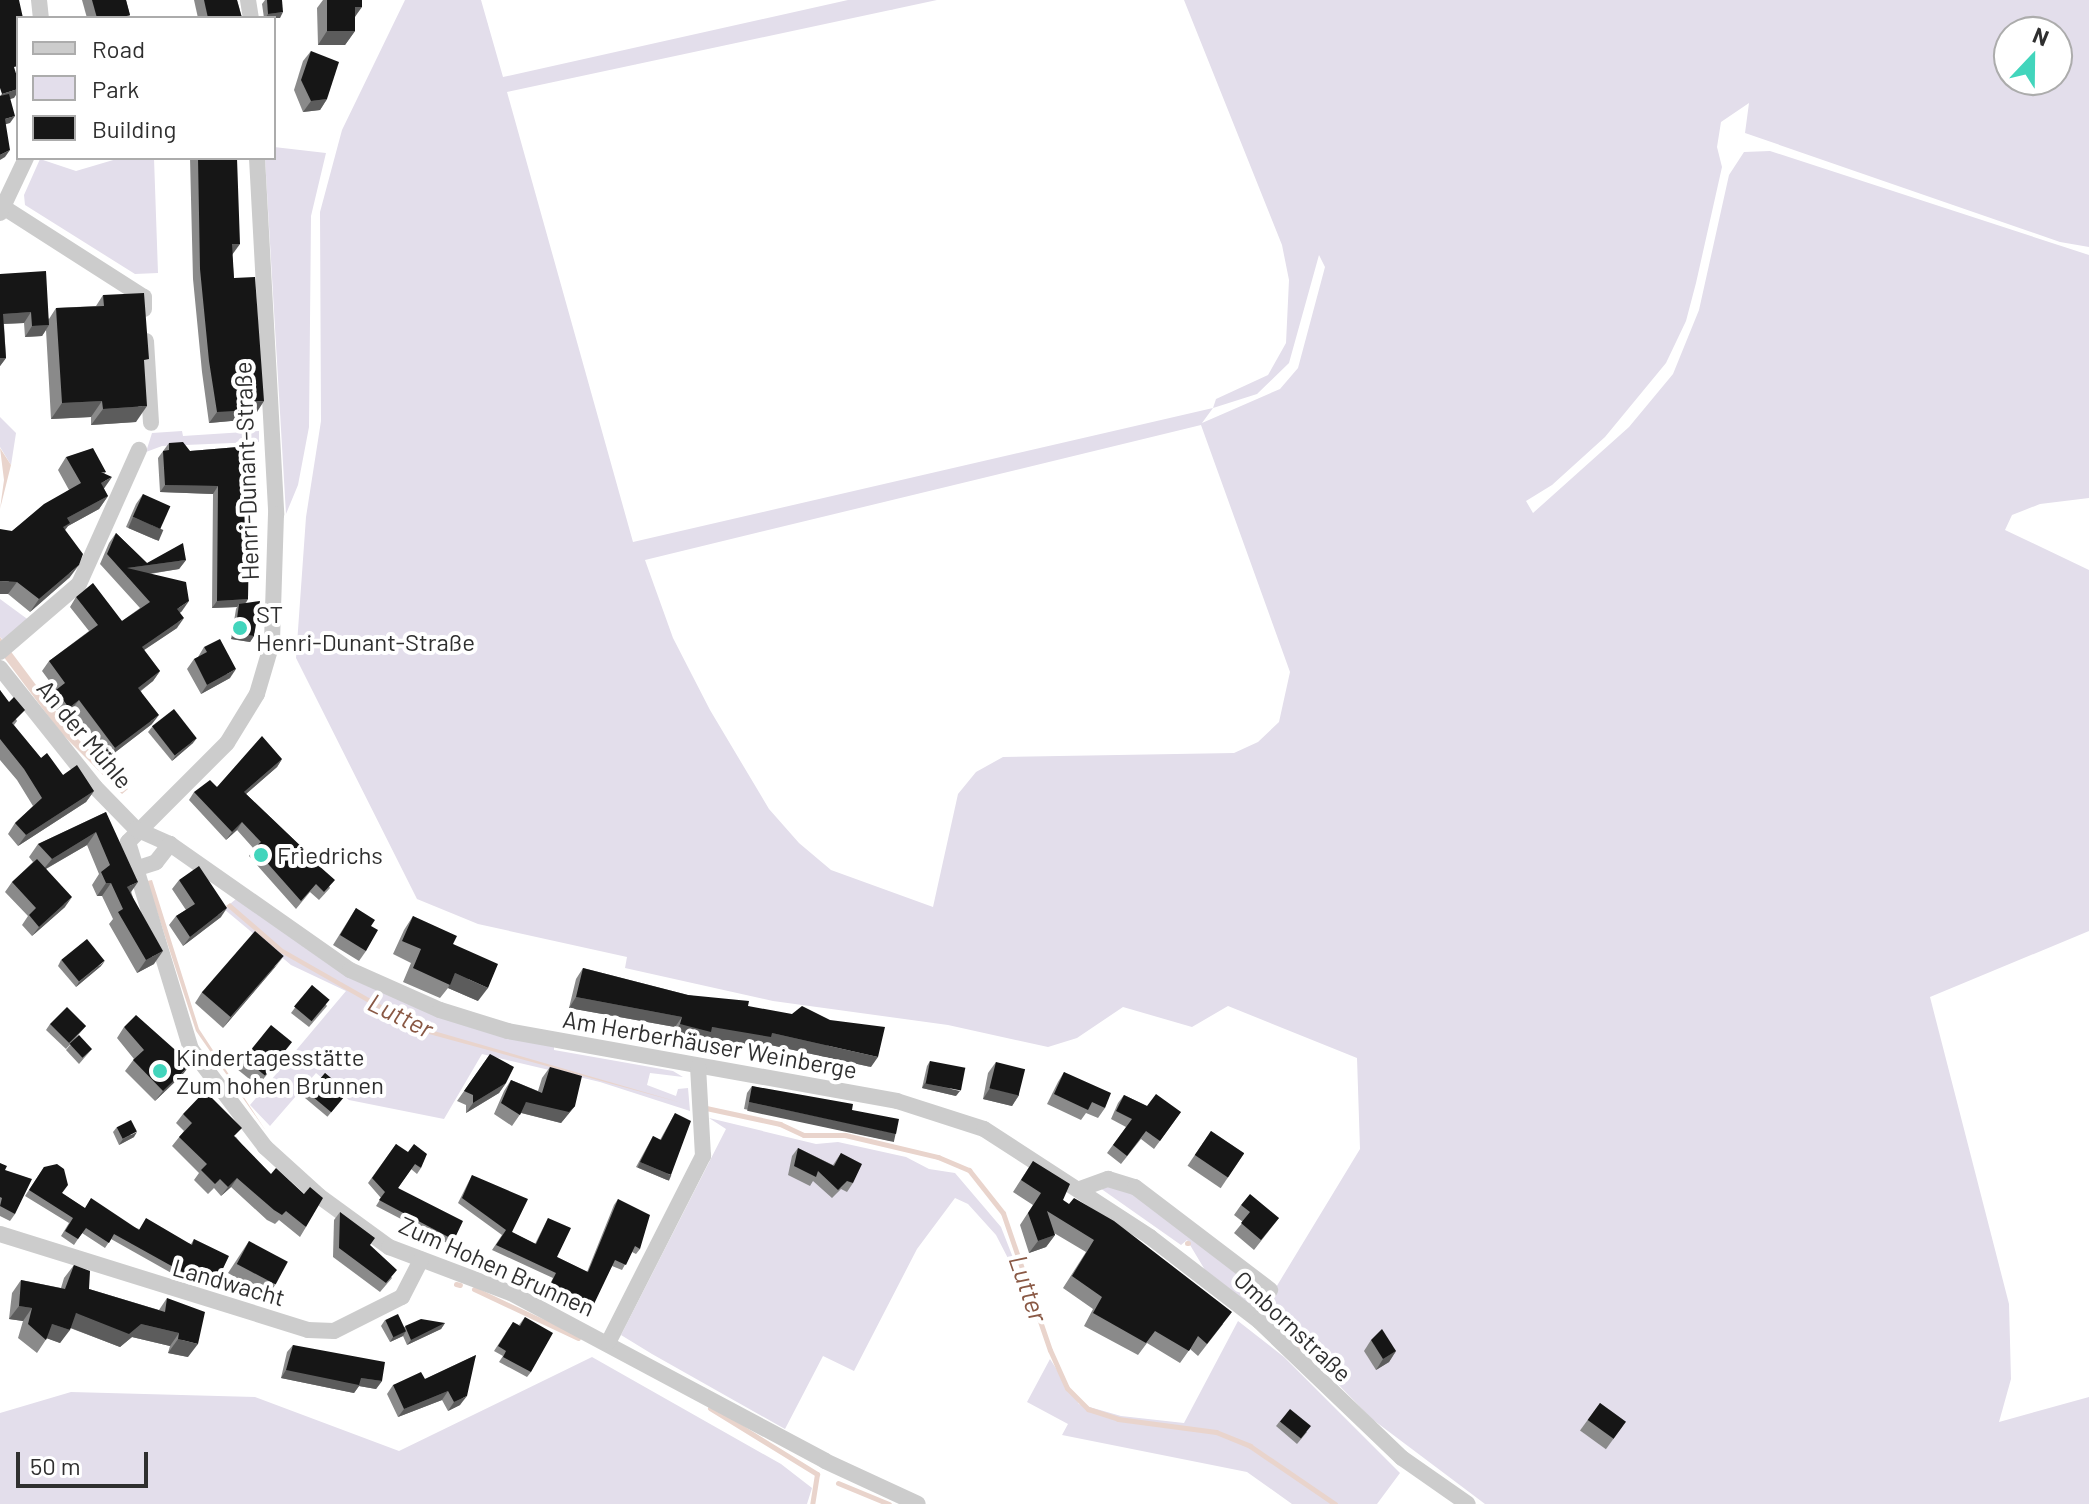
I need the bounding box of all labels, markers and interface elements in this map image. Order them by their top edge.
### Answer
legend [16,16,276,160]
north arrow [1993,16,2073,96]
text: N [2030,21,2053,50]
text: Road [92,34,145,63]
text: Park [92,74,139,103]
text: Building [92,114,176,143]
street label: Henri-Dunant-Straße [228,361,264,581]
place label: ST Henri-Dunant-Straße [256,600,475,656]
marker: ST Henri-Dunant-Straße [231,619,249,637]
street label: An der Mühle [31,674,139,794]
place label: Friedrichs [277,841,383,869]
marker: Friedrichs [252,846,270,864]
water label: Lutter [363,986,439,1044]
street label: Am Herberhäuser Weinberge [561,1004,859,1084]
place label: Kindertagesstätte Zum hohen Brunnen [176,1043,384,1099]
marker: Kindertagesstätte Zum hohen Brunnen [151,1062,169,1080]
street label: Zum Hohen Brunnen [395,1210,599,1322]
water label: Lutter [1003,1251,1055,1325]
street label: Landwacht [170,1252,288,1312]
street label: Ombornstraße [1228,1264,1358,1388]
scale bar [20,1436,152,1486]
text: 50 m [30,1451,81,1480]

